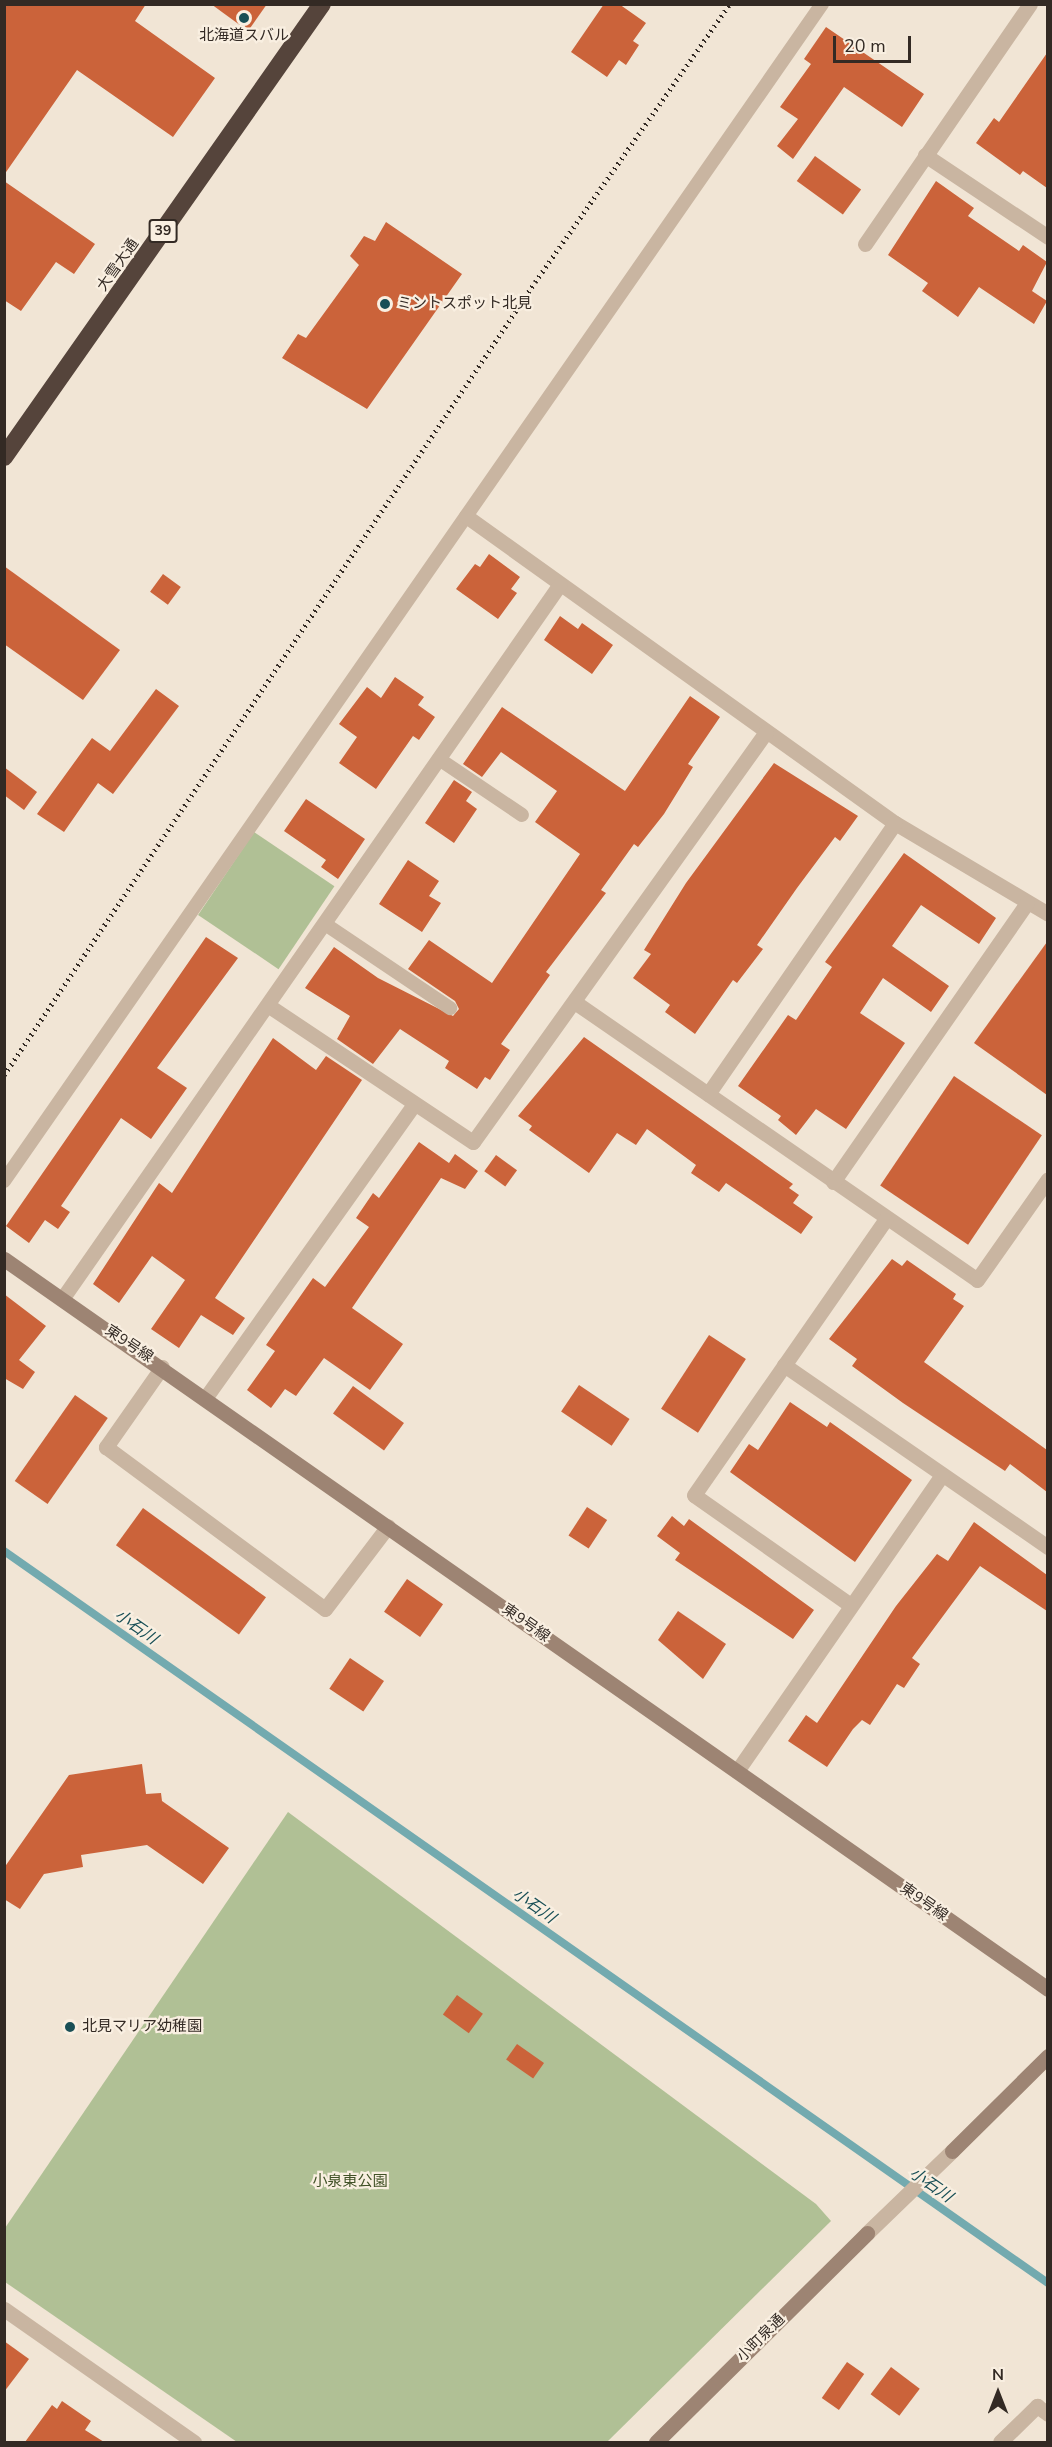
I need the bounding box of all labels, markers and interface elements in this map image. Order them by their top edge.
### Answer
marker: 北海道スバル [237,11,251,25]
scale bar [836,24,914,62]
place label: 北海道スバル [199,27,289,45]
text: 20 m [844,34,886,58]
road number: 39 [148,220,178,242]
street label: 大雪大通 [93,235,143,295]
place label: ミントスポット北見 [397,295,532,313]
marker: ミントスポット北見 [378,297,392,311]
street label: 東9号線 [102,1321,156,1367]
street label: 東9号線 [499,1600,553,1646]
water label: 小石川 [111,1605,161,1649]
street label: 東9号線 [897,1879,951,1925]
water label: 小石川 [509,1884,559,1928]
place label: 北見マリア幼稚園 [82,2018,202,2036]
marker: 北見マリア幼稚園 [63,2020,77,2034]
water label: 小石川 [906,2163,956,2207]
park label: 小泉東公園 [313,2173,387,2191]
street label: 小町泉通 [733,2310,789,2366]
north arrow [968,2363,1028,2423]
text: N [992,2364,1004,2386]

